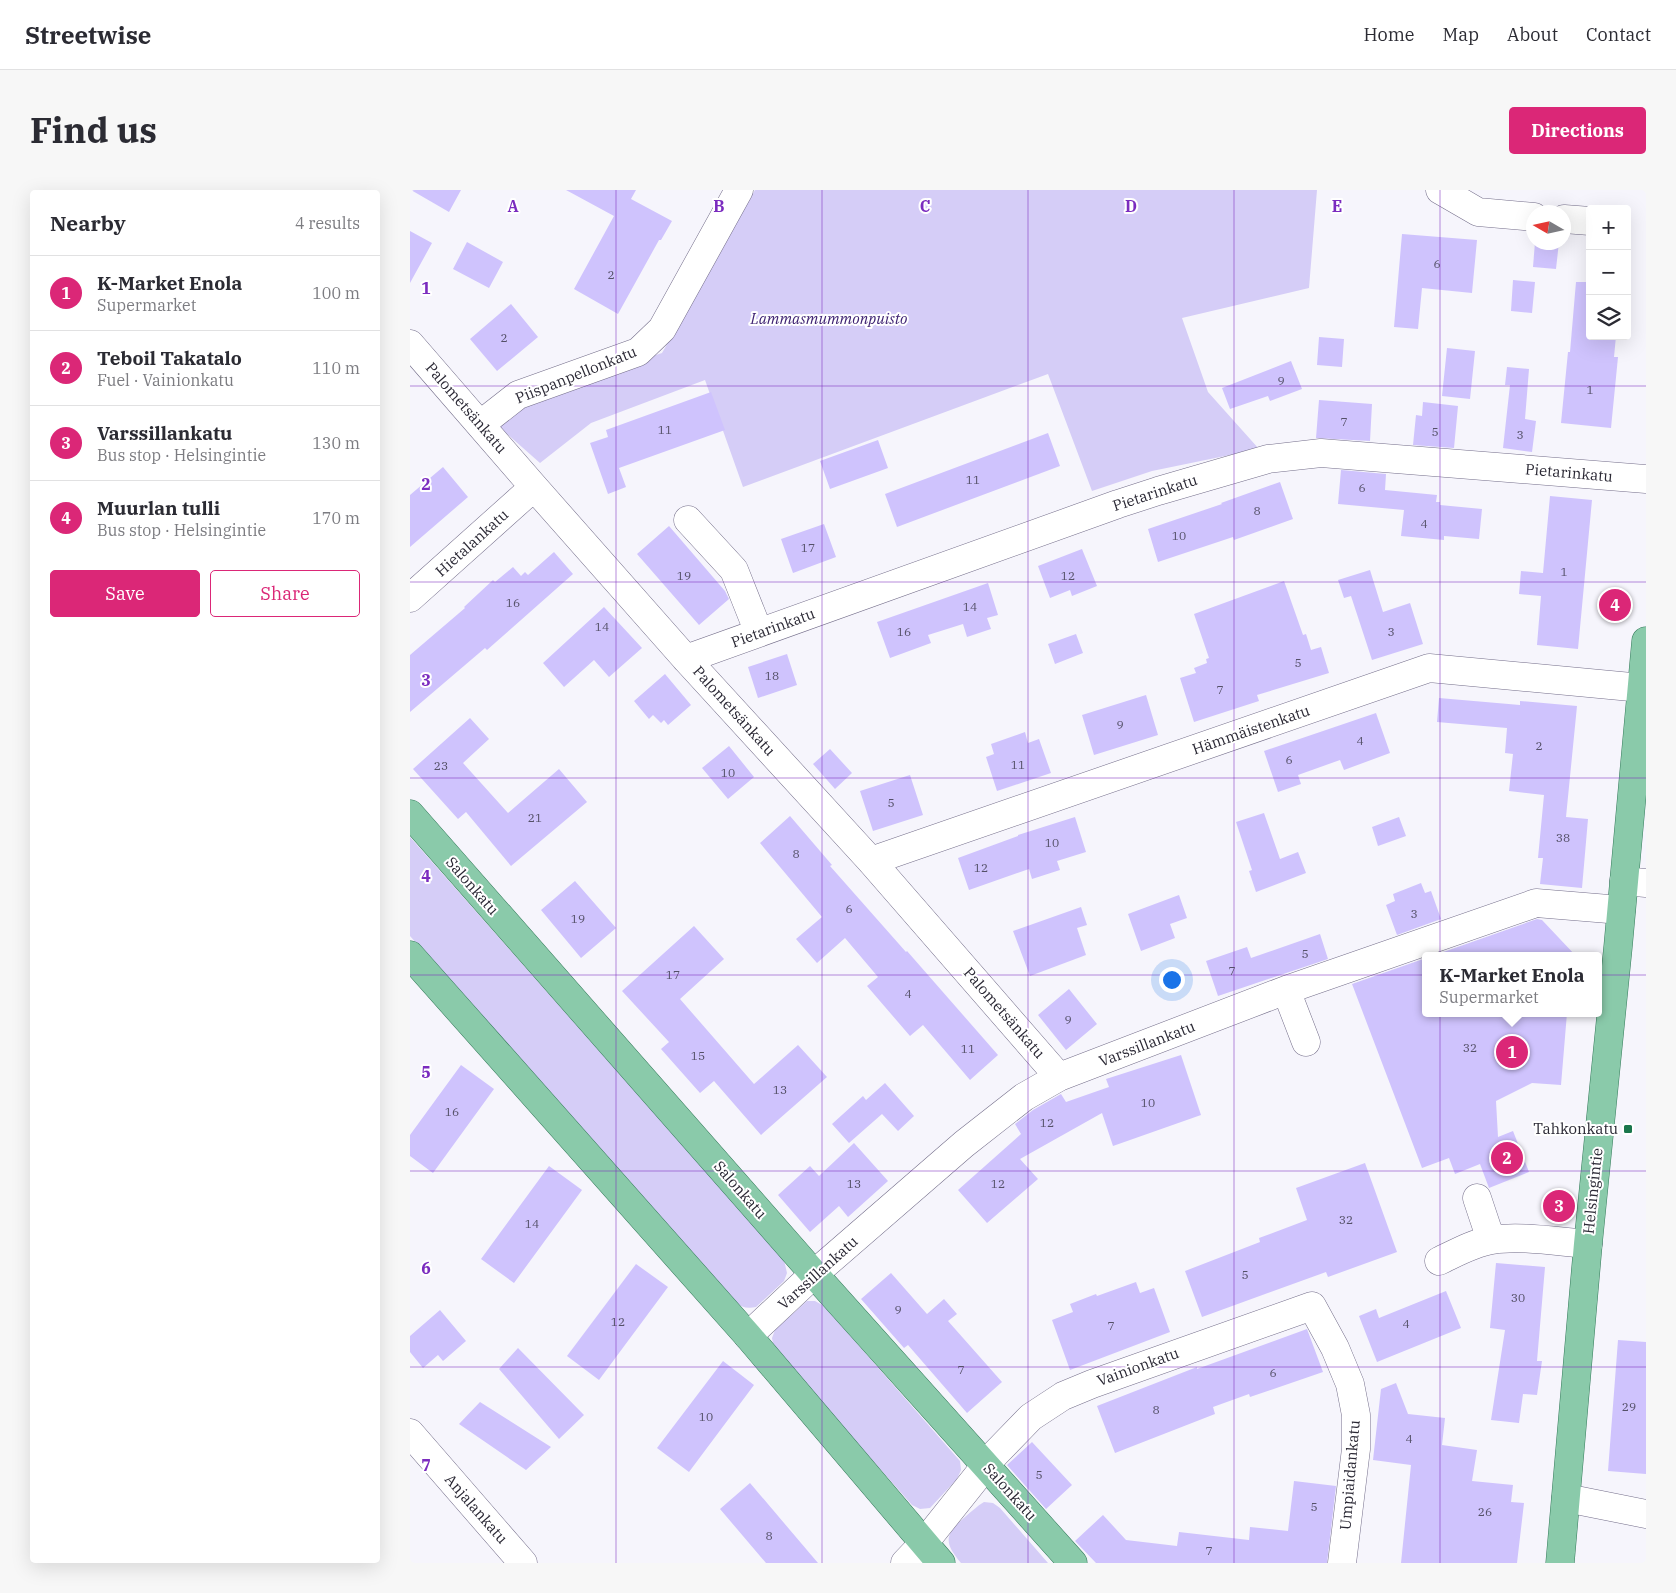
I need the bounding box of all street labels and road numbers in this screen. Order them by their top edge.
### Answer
street label: Piispanpellonkatu [512,342,639,408]
street label: Palometsänkatu [422,358,511,457]
street label: Pietarinkatu [1524,459,1614,486]
street label: Pietarinkatu [1110,470,1200,515]
street label: Hietalankatu [431,505,512,580]
street label: Pietarinkatu [728,604,817,652]
street label: Palometsänkatu [689,662,780,760]
street label: Hämmäistenkatu [1190,701,1312,759]
street label: Salonkatu [442,853,503,919]
street label: Palometsänkatu [960,963,1049,1062]
street label: Varssillankatu [1096,1017,1197,1071]
street label: Helsingintie [1579,1147,1606,1235]
street label: Salonkatu [710,1157,771,1223]
street label: Varssillankatu [774,1232,862,1314]
street label: Vainionkatu [1094,1343,1181,1390]
street label: Umpiaidankatu [1335,1419,1364,1531]
street label: Salonkatu [980,1459,1041,1524]
street label: Anjalankatu [441,1470,512,1547]

